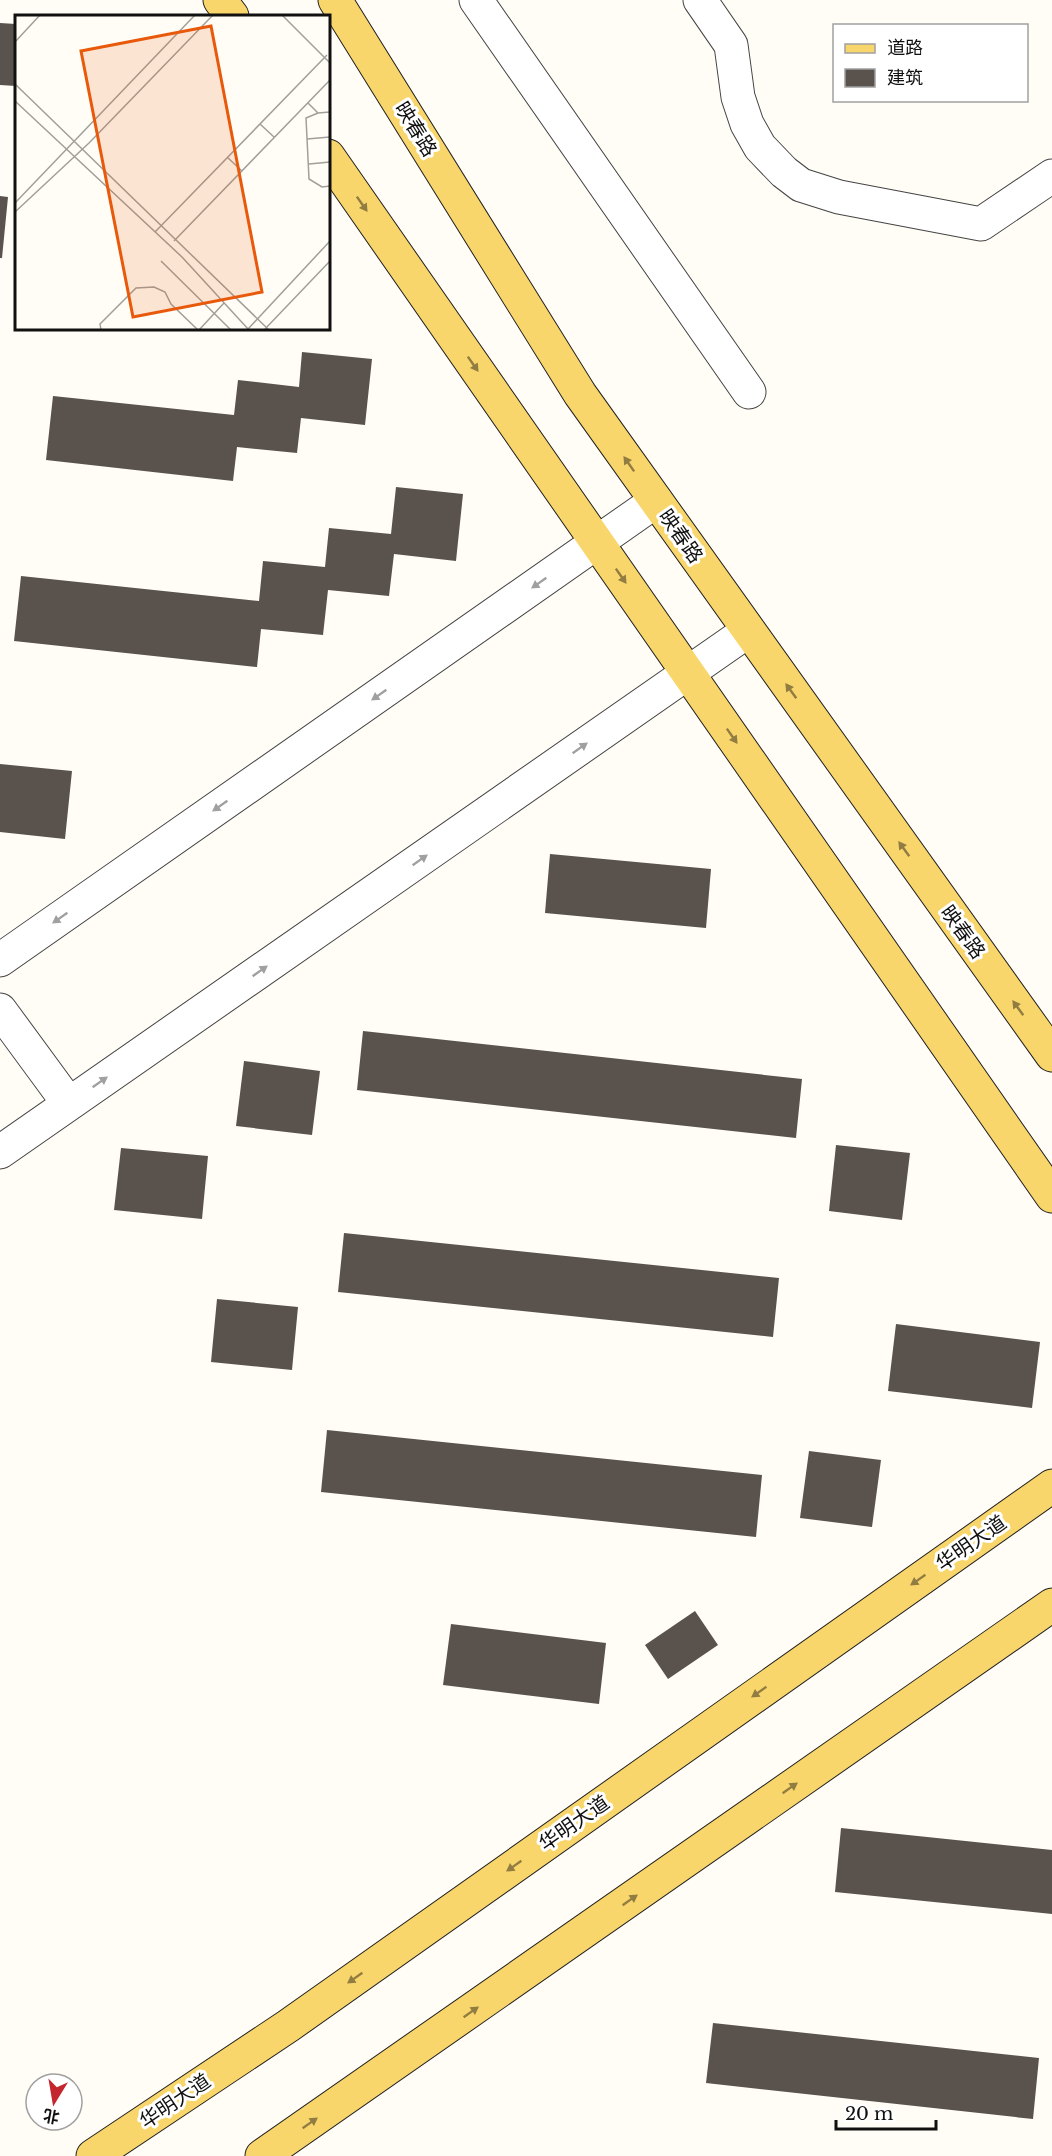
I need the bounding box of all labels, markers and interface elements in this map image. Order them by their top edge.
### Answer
inset map [15,15,330,330]
legend [833,24,1028,102]
text: 道路 [887,37,923,59]
text: 建筑 [887,67,923,89]
street label: 映春路 [390,97,442,161]
one-way arrow [356,195,368,211]
one-way arrow [467,355,479,371]
one-way arrow [623,456,635,472]
street label: 映春路 [654,505,708,567]
one-way arrow [615,567,627,583]
one-way arrow [531,577,547,588]
one-way arrow [785,683,797,699]
one-way arrow [372,689,388,701]
one-way arrow [726,727,738,743]
one-way arrow [572,742,588,754]
one-way arrow [212,800,228,812]
one-way arrow [899,842,911,857]
one-way arrow [412,855,428,866]
street label: 映春路 [936,901,990,963]
one-way arrow [52,912,68,924]
one-way arrow [252,966,268,977]
one-way arrow [1012,1000,1024,1016]
one-way arrow [91,1076,107,1088]
street label: 华明大道 [931,1510,1011,1576]
one-way arrow [911,1574,927,1586]
one-way arrow [752,1686,767,1698]
one-way arrow [782,1782,798,1794]
street label: 华明大道 [534,1790,614,1856]
one-way arrow [507,1860,523,1872]
one-way arrow [622,1894,638,1906]
one-way arrow [347,1972,363,1983]
one-way arrow [462,2006,478,2018]
street label: 华明大道 [135,2069,215,2133]
north arrow [24,2072,84,2132]
scale bar [836,2093,936,2131]
text: 20 m [845,2103,893,2125]
text: 北 [41,2105,61,2128]
one-way arrow [302,2117,318,2129]

